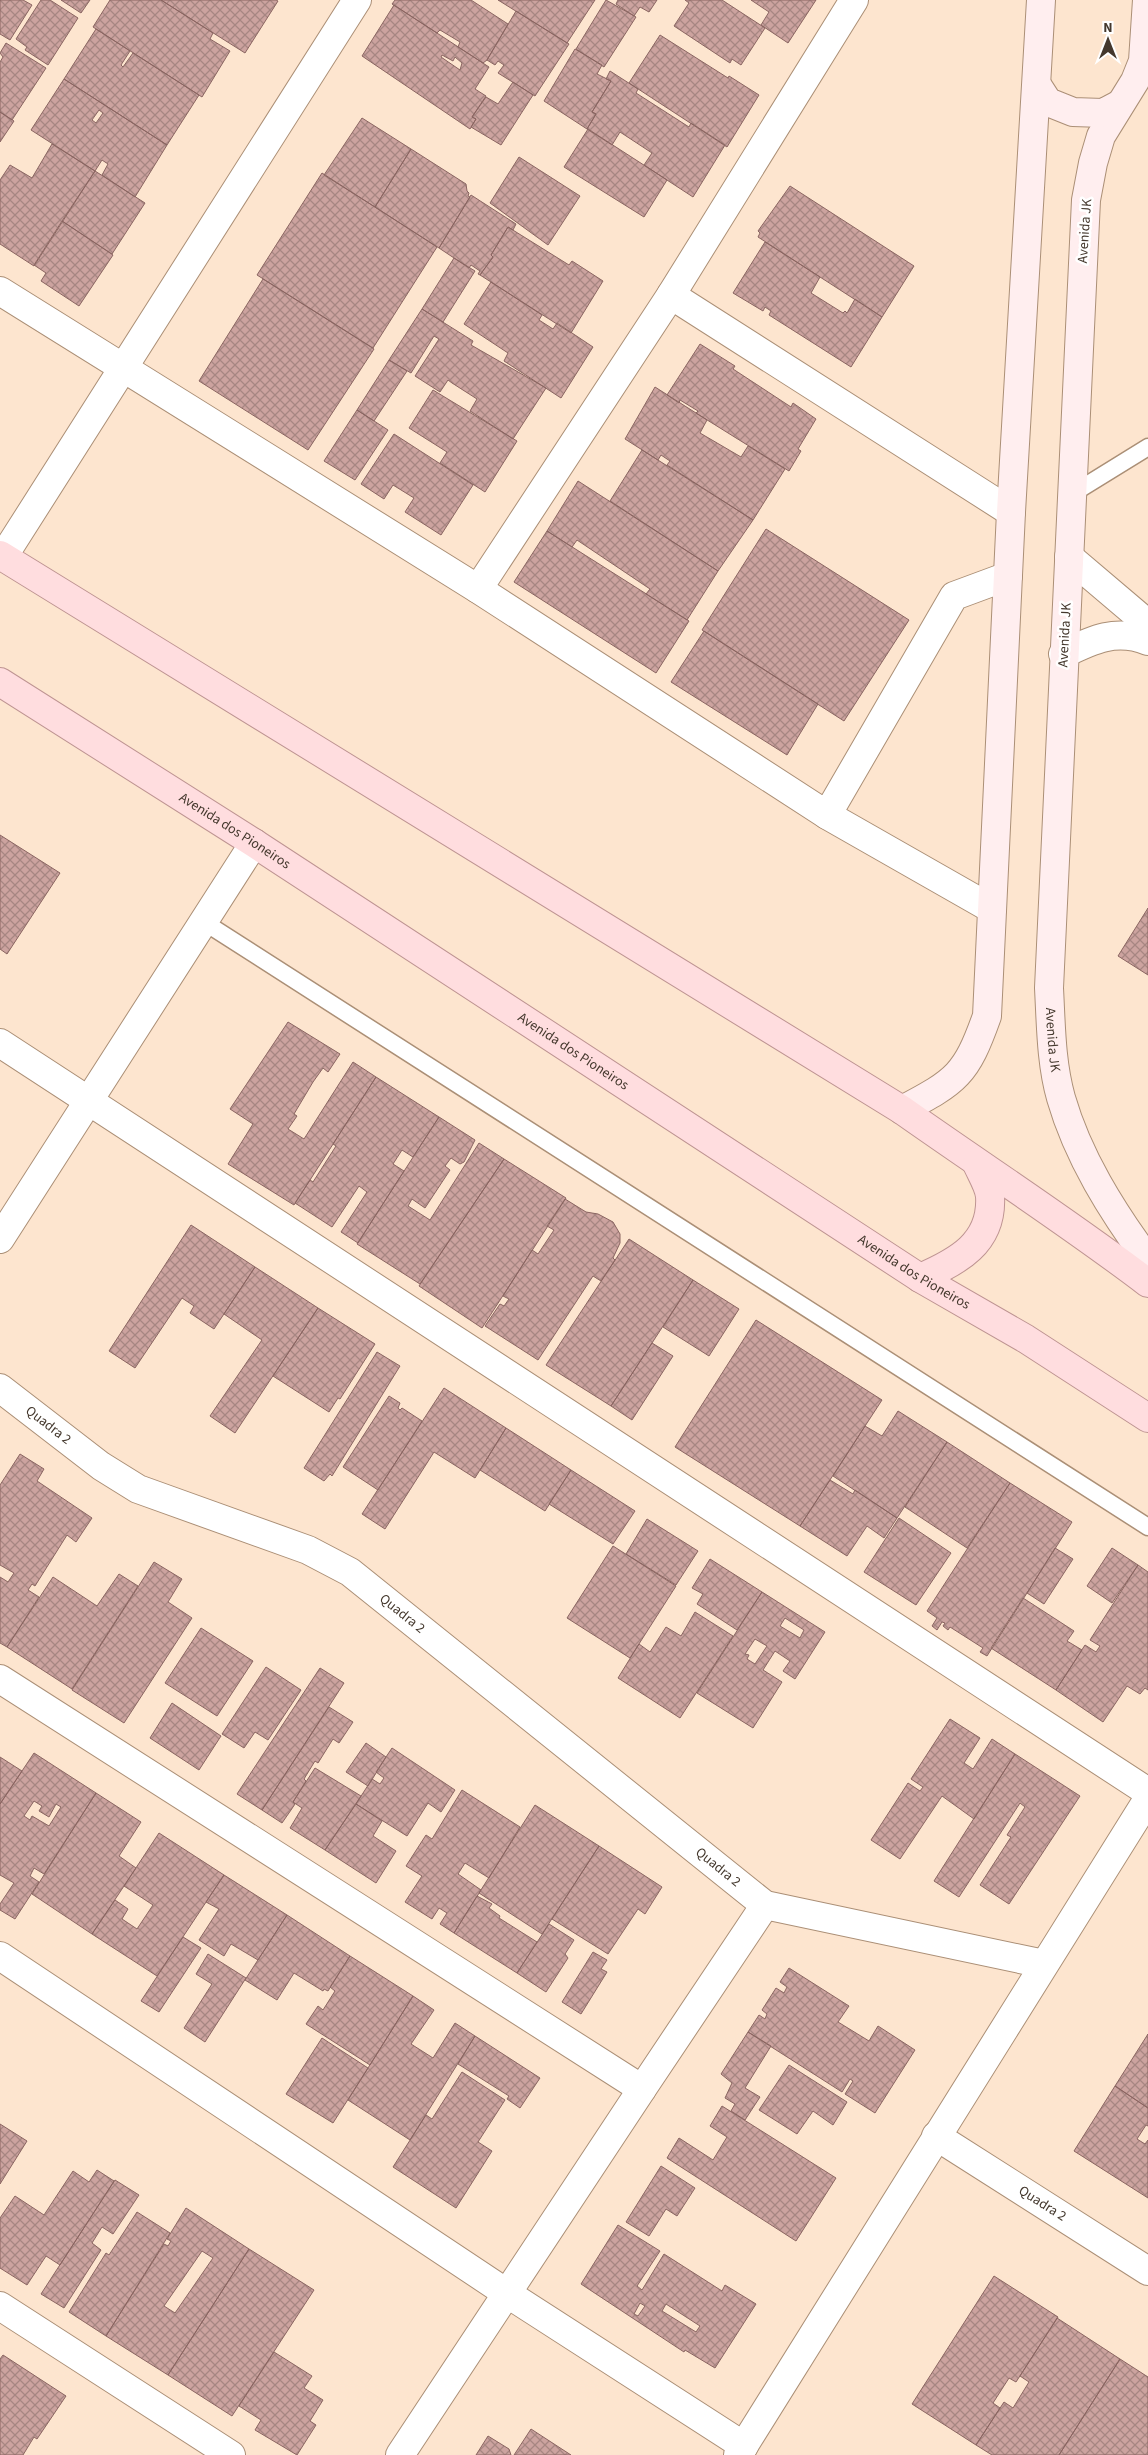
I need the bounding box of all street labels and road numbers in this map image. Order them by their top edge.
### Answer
street label: Avenida JK [1073,197,1097,264]
street label: Avenida JK [1053,601,1077,668]
street label: Avenida dos Pioneiros [175,788,295,874]
street label: Avenida JK [1040,1007,1065,1074]
street label: Avenida dos Pioneiros [514,1008,633,1095]
street label: Avenida dos Pioneiros [854,1230,974,1315]
street label: Quadra 2 [21,1401,75,1449]
street label: Quadra 2 [375,1589,429,1638]
street label: Quadra 2 [691,1843,745,1892]
street label: Quadra 2 [1014,2181,1070,2226]

